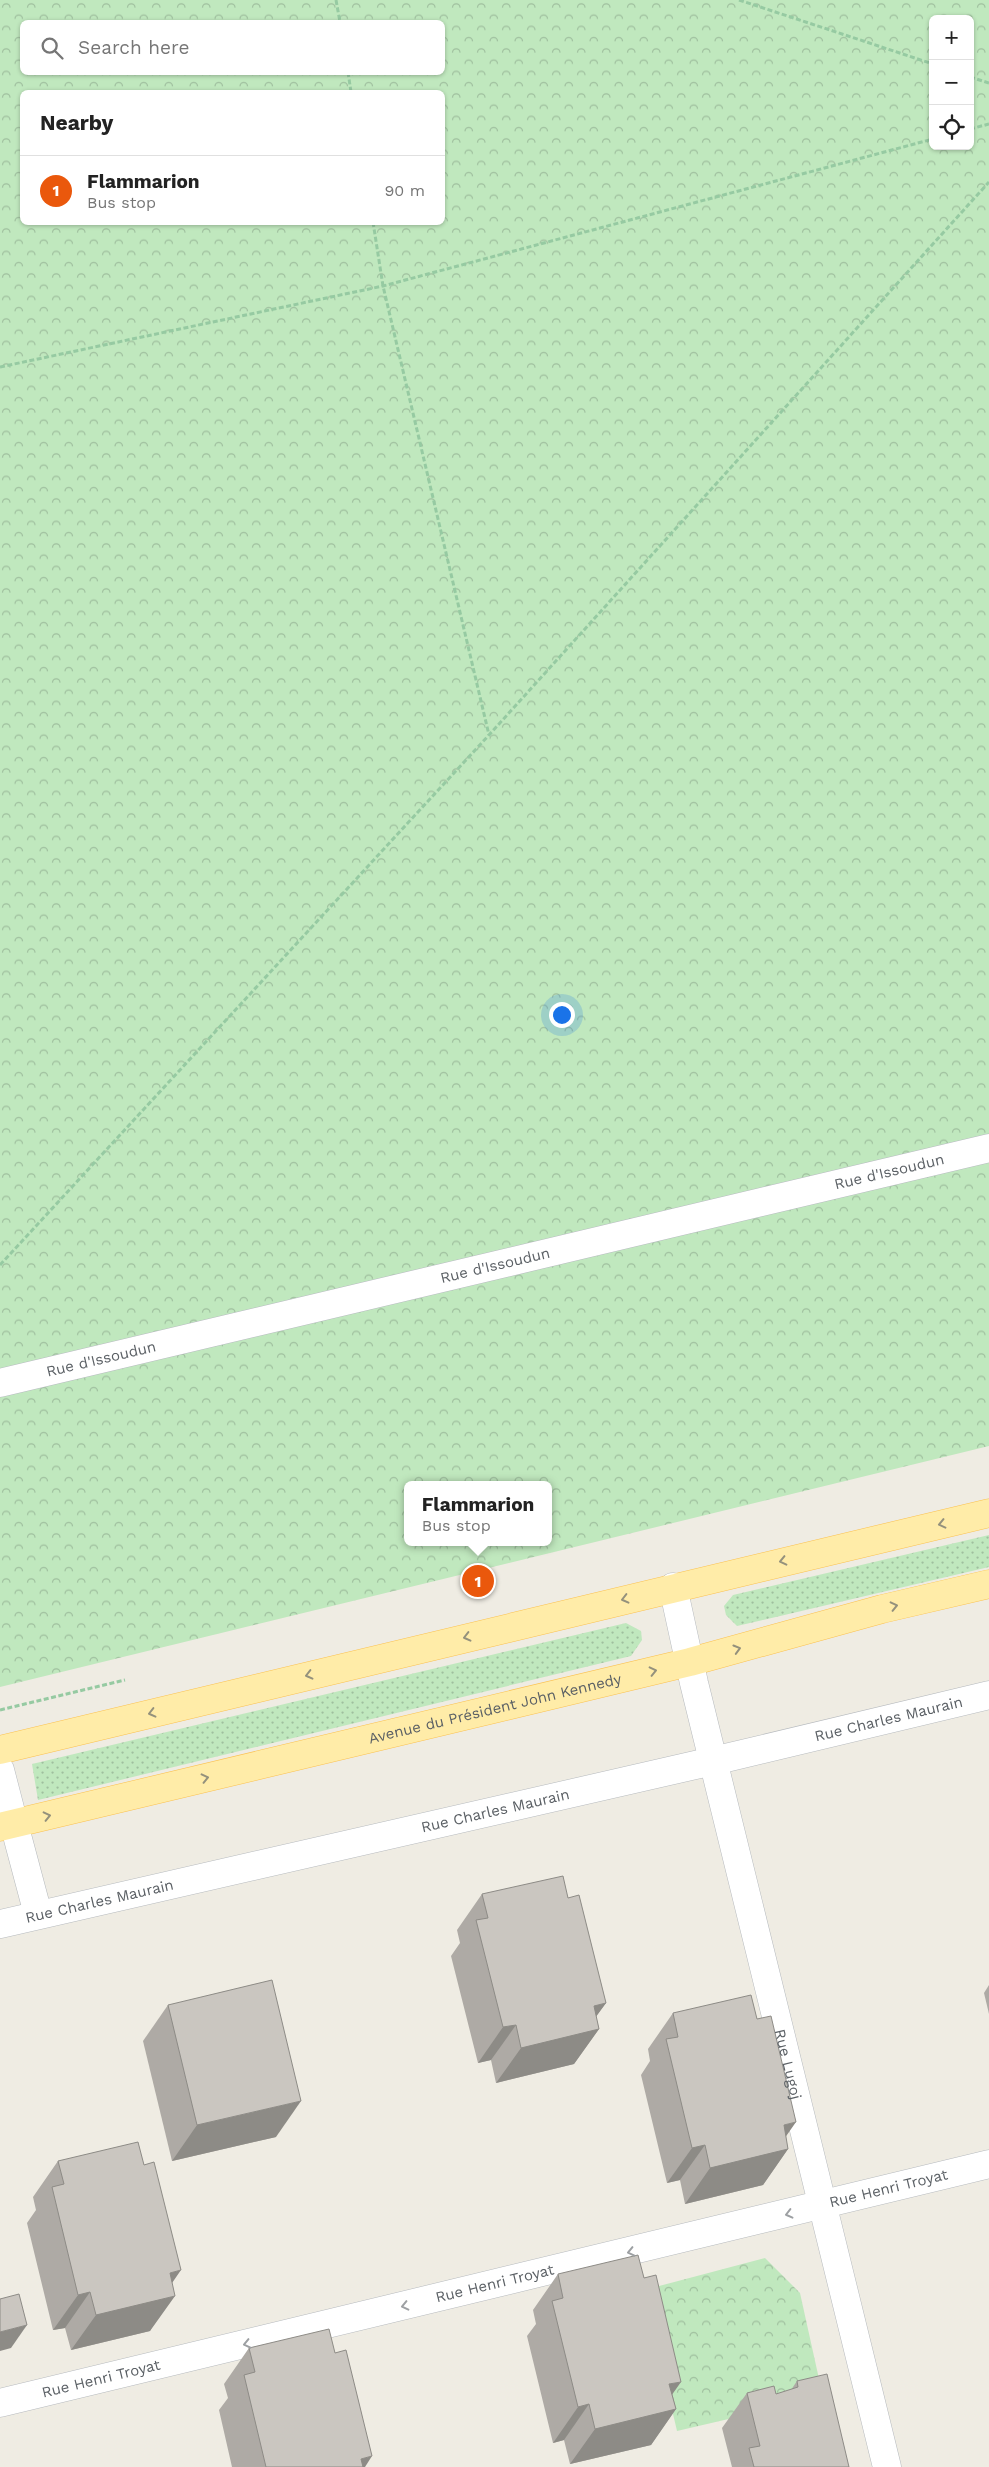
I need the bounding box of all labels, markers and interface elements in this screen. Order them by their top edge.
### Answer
map controls [929,15,974,150]
button: + [929,15,974,60]
search box [20,20,445,75]
icon: search [38,34,66,62]
text: Search here [78,36,189,59]
button: − [929,60,974,105]
button: locate [929,105,974,150]
text: Nearby [40,110,113,135]
text: Flammarion [87,170,200,193]
text: 1 [53,181,59,200]
text: 90 m [384,181,425,200]
text: Bus stop [87,193,156,212]
your location [549,1002,575,1028]
street label: Rue d'Issoudun [833,1150,946,1193]
street label: Rue d'Issoudun [439,1244,552,1287]
street label: Rue d'Issoudun [45,1337,158,1381]
popup [404,1481,552,1546]
text: Flammarion [422,1493,534,1516]
text: Bus stop [422,1516,491,1535]
one-way arrow [937,1518,946,1529]
one-way arrow [779,1555,788,1566]
pin: 1 [462,1562,494,1600]
one-way arrow [621,1593,630,1604]
one-way arrow [889,1601,898,1612]
one-way arrow [463,1631,472,1642]
one-way arrow [732,1645,741,1655]
one-way arrow [648,1666,657,1677]
one-way arrow [305,1669,314,1680]
street label: Avenue du Président John Kennedy [367,1670,623,1748]
street label: Rue Charles Maurain [813,1693,964,1745]
one-way arrow [147,1707,156,1718]
one-way arrow [201,1773,210,1784]
street label: Rue Charles Maurain [419,1785,571,1836]
one-way arrow [43,1811,52,1822]
street label: Rue Charles Maurain [24,1876,175,1927]
street label: Rue Lugoj [771,2027,805,2101]
street label: Rue Henri Troyat [827,2165,950,2211]
one-way arrow [784,2208,793,2219]
one-way arrow [626,2246,635,2257]
street label: Rue Henri Troyat [434,2260,557,2306]
one-way arrow [400,2300,409,2311]
one-way arrow [242,2338,251,2349]
street label: Rue Henri Troyat [40,2355,163,2402]

